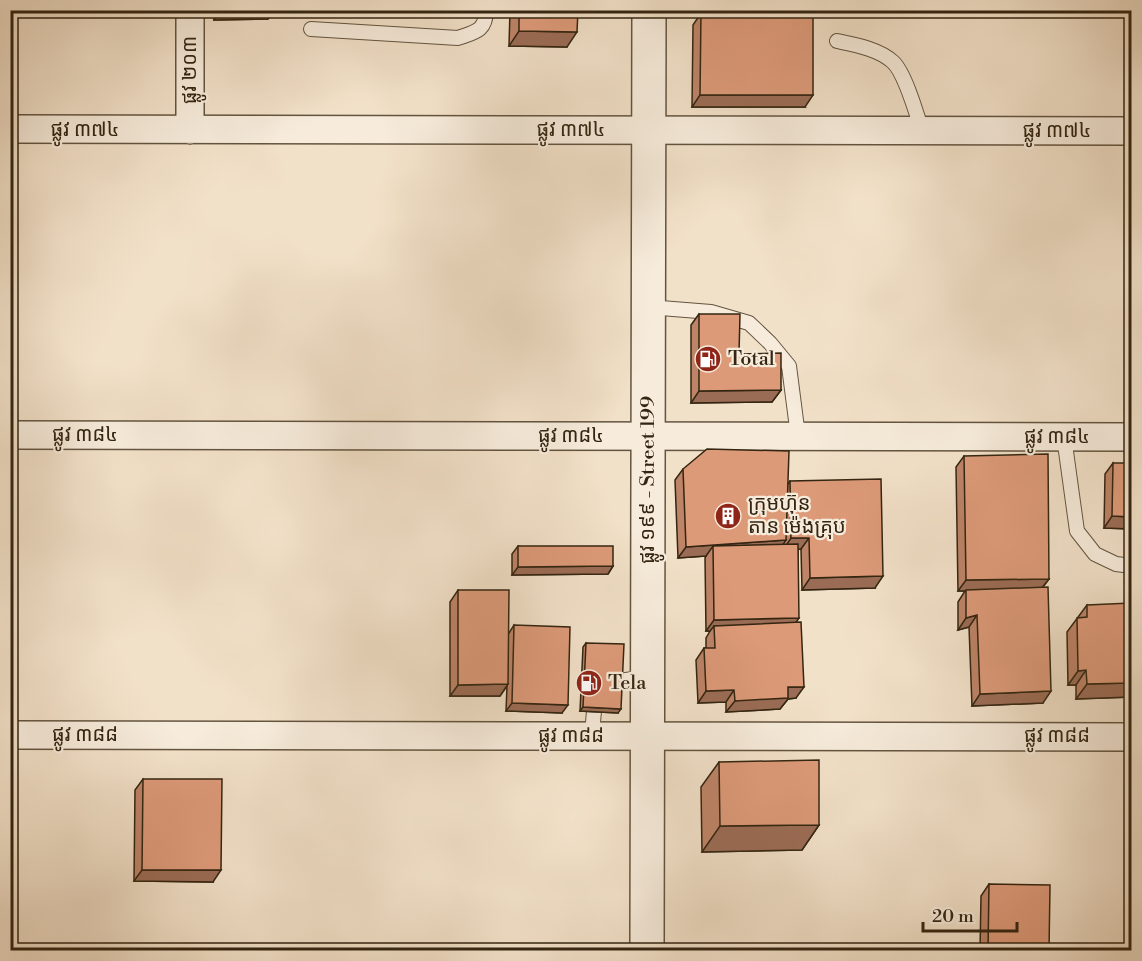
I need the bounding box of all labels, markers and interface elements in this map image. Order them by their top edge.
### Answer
street label: ផ្លូវ ២០៣ [178,36,207,104]
street label: ផ្លូវ ៣៧៤ [51,118,119,147]
street label: ផ្លូវ ៣៧៤ [537,118,605,147]
street label: ផ្លូវ ៣៧៤ [1023,119,1091,148]
fuel station icon: Total [693,344,723,374]
place label: Total [728,347,775,372]
street label: ផ្លូវ ១៩៩ - Street 199 [636,396,665,564]
street label: ផ្លូវ ៣៨៤ [52,423,118,452]
street label: ផ្លូវ ៣៨៤ [538,424,604,453]
street label: ផ្លូវ ៣៨៤ [1024,425,1090,454]
place label: ក្រុមហ៊ុន តាន ម៉េងគ្រុប [748,492,846,540]
building icon: ក្រុមហ៊ុន តាន ម៉េងគ្រុប [713,501,743,531]
fuel station icon: Tela [574,668,604,698]
place label: Tela [608,671,647,696]
street label: ផ្លូវ ៣៨៨ [52,723,118,752]
street label: ផ្លូវ ៣៨៨ [538,724,604,753]
street label: ផ្លូវ ៣៨៨ [1024,724,1090,753]
scale bar [923,895,1018,933]
text: 20 m [932,905,974,928]

